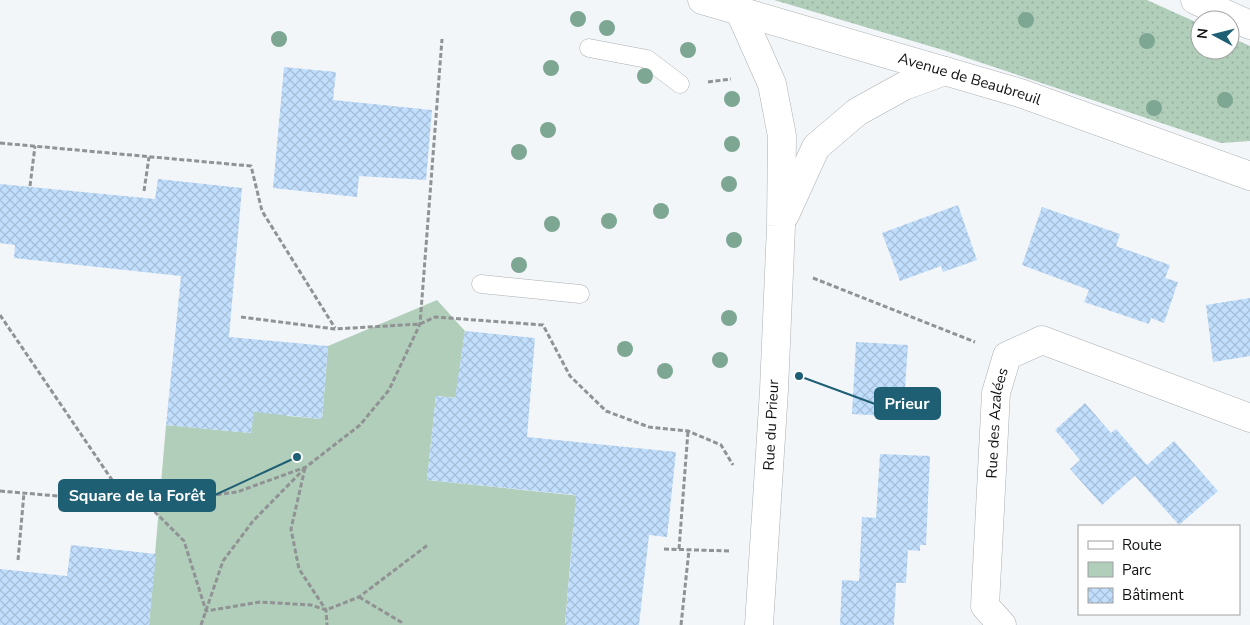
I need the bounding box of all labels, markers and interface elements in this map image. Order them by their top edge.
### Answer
north arrow [1190,10,1240,60]
text: N [1193,27,1213,40]
street label: Avenue de Beaubreuil [896,48,1044,110]
street label: Rue des Azalées [982,365,1013,479]
street label: Rue du Prieur [759,378,783,471]
callout: Prieur [875,388,940,419]
text: Prieur [885,393,930,415]
callout: Square de la Forêt [59,480,215,511]
text: Square de la Forêt [69,485,206,507]
legend [1078,525,1240,615]
text: Route [1122,535,1162,555]
text: Parc [1122,560,1151,580]
text: Bâtiment [1122,585,1184,605]

